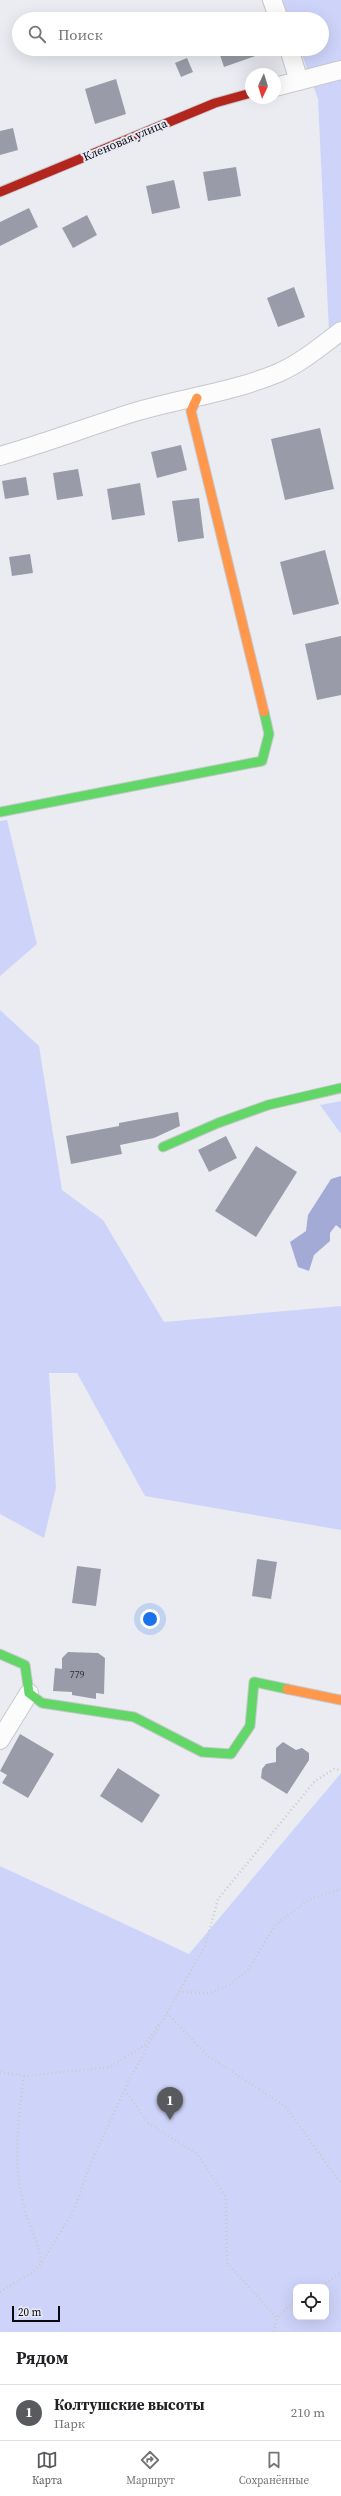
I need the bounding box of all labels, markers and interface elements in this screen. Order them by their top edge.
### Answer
search box [12,12,329,56]
icon: search [26,23,48,45]
text: Поиск [58,24,103,45]
north arrow [245,68,281,104]
street label: Кленовая улица [80,115,170,165]
your location [140,1609,160,1629]
house number: 779 [70,1668,85,1681]
pin: 1 [157,2087,183,2120]
map controls [293,2284,329,2320]
button: locate [293,2284,329,2320]
scale bar [12,2304,60,2323]
text: 20 m [18,2305,41,2320]
text: Рядом [16,2346,68,2370]
text: Колтушские высоты [54,2394,205,2415]
text: 1 [25,2404,33,2421]
text: 210 m [291,2404,325,2421]
text: Парк [54,2415,85,2432]
tab: Карта [32,2449,62,2488]
tab: Маршрут [126,2449,175,2488]
tab: Сохранённые [239,2449,309,2488]

